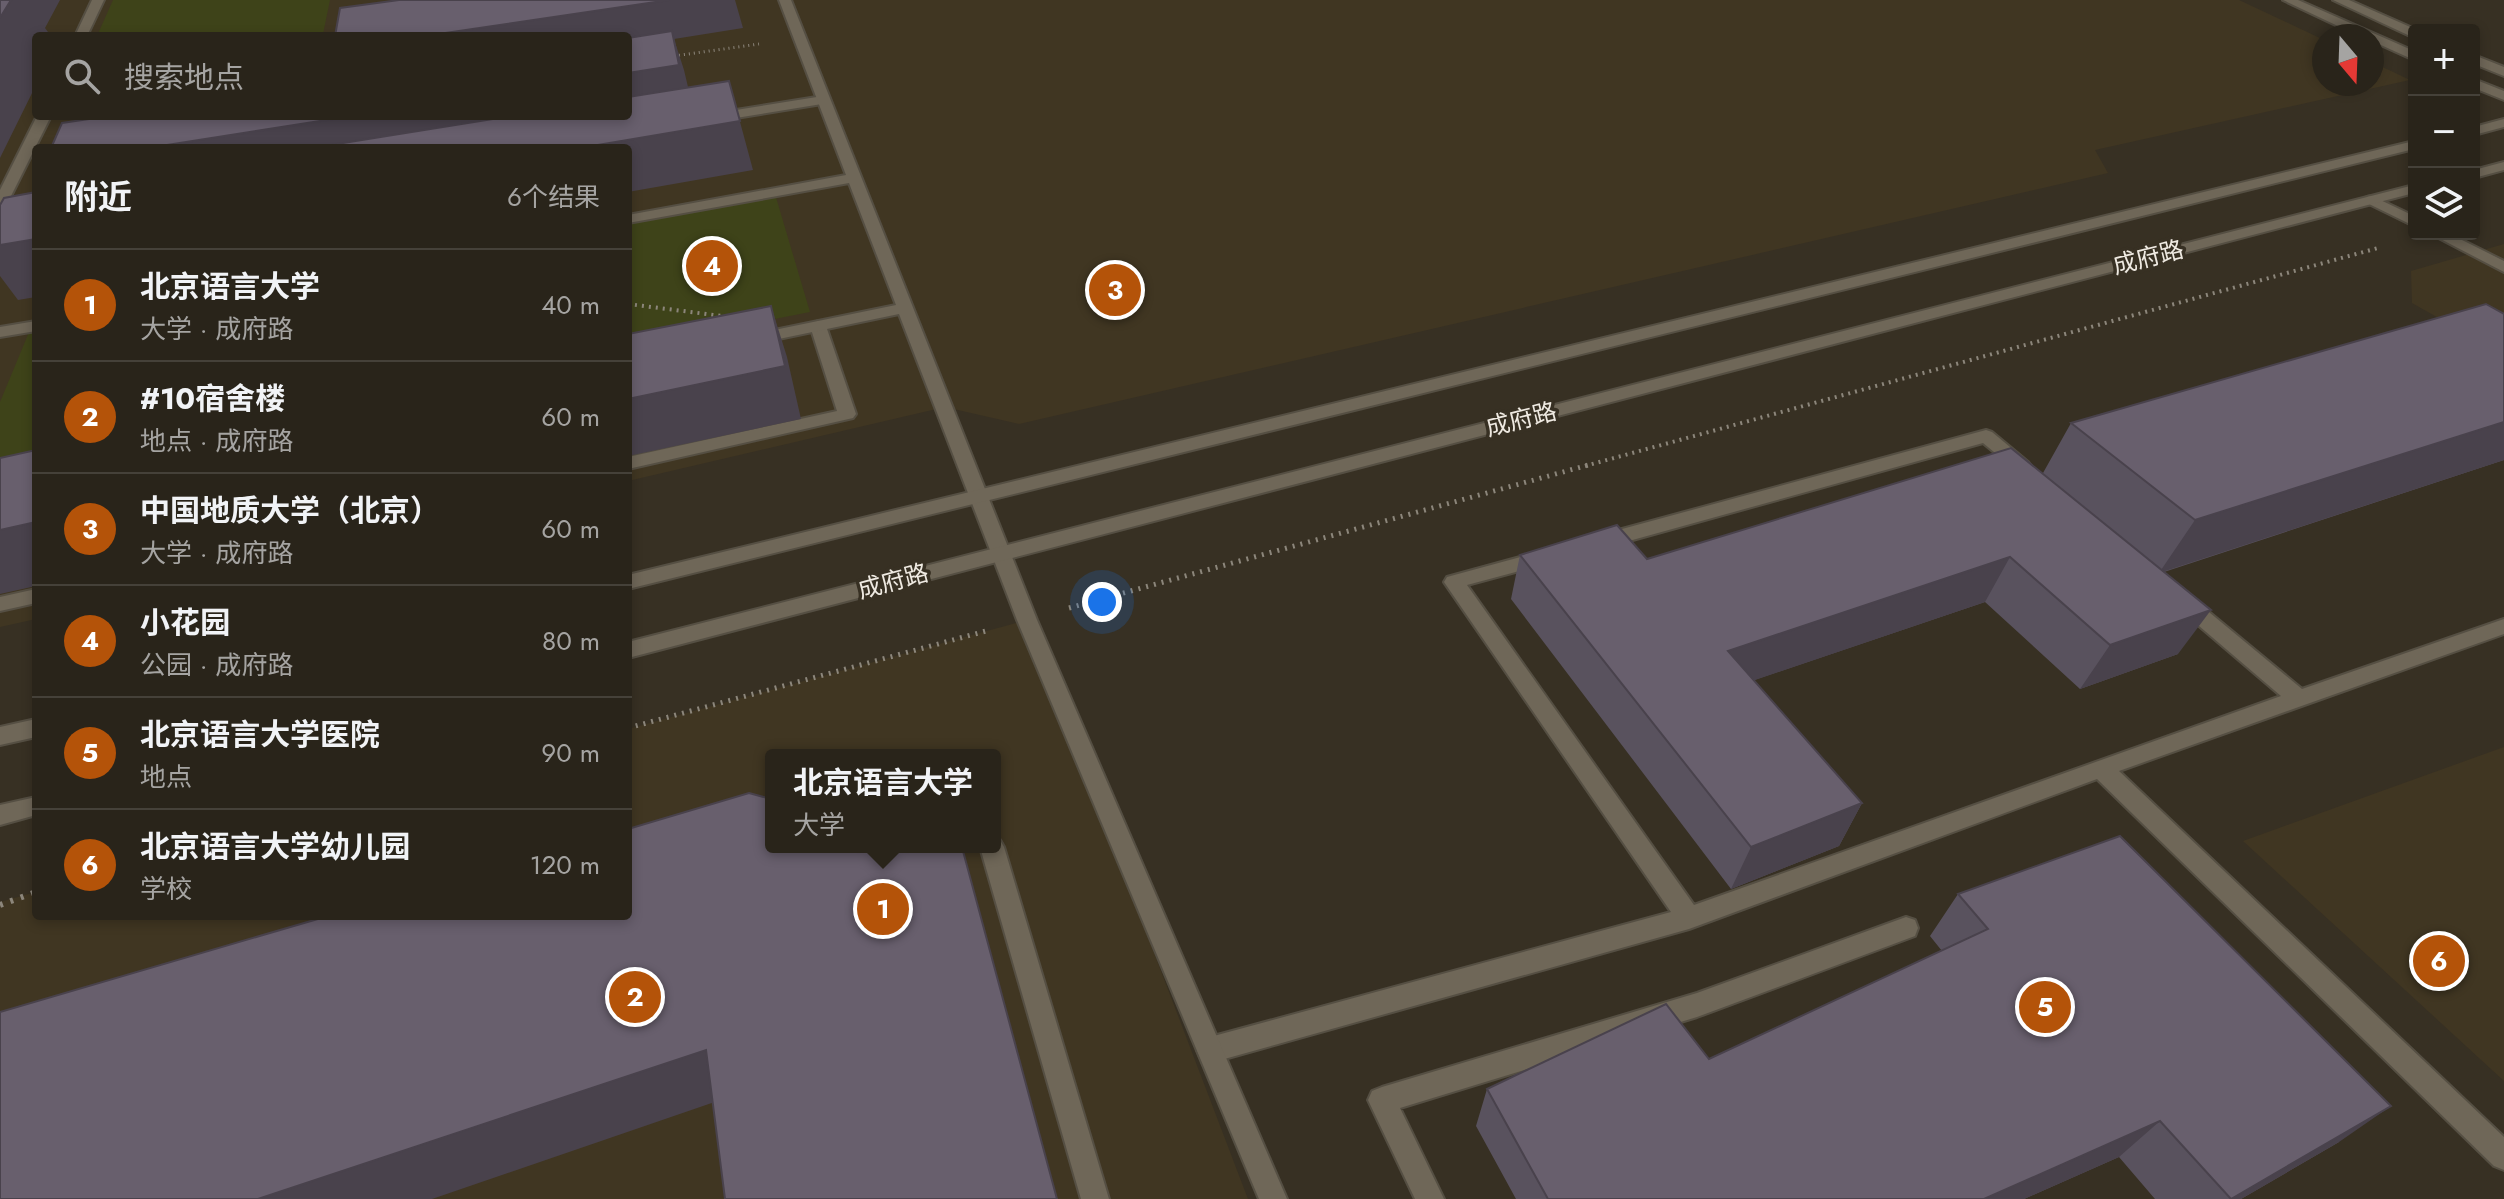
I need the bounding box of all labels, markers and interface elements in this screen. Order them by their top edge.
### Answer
north arrow [2312,24,2384,96]
map controls [2408,24,2480,240]
button: + [2408,24,2480,96]
search box [32,32,632,120]
icon: search [60,54,104,98]
text: 搜索地点 [124,56,244,99]
button: − [2408,96,2480,168]
button: layers [2408,168,2480,240]
text: 附近 [64,173,132,222]
text: 6个结果 [507,178,600,216]
street label: 成府路 [2109,231,2187,283]
pin: 4 [686,236,738,296]
pin: 3 [1089,260,1141,320]
text: 北京语言大学 [140,265,320,308]
text: 1 [83,286,97,324]
text: 40 m [541,286,600,324]
text: 大学 · 成府路 [140,310,293,348]
text: #10宿舍楼 [140,377,285,420]
street label: 成府路 [1482,393,1560,445]
text: 2 [81,398,99,436]
text: 60 m [541,398,600,436]
text: 地点 · 成府路 [140,422,293,460]
text: 中国地质大学（北京） [140,489,440,532]
text: 3 [82,510,98,548]
text: 60 m [541,510,600,548]
text: 大学 · 成府路 [140,534,293,572]
street label: 成府路 [854,555,932,607]
your location [1082,582,1122,622]
text: 小花园 [140,601,230,644]
text: 4 [81,622,99,660]
text: 80 m [542,622,600,660]
text: 公园 · 成府路 [140,646,293,684]
text: 北京语言大学医院 [140,713,380,756]
text: 5 [82,734,98,772]
text: 90 m [541,734,600,772]
popup [765,749,1001,853]
text: 地点 [140,758,192,796]
text: 北京语言大学 [793,761,973,804]
text: 大学 [793,806,845,844]
text: 北京语言大学幼儿园 [140,825,410,868]
text: 6 [81,846,99,884]
text: 120 m [530,846,600,884]
text: 学校 [140,870,192,908]
pin: 1 [857,879,909,939]
pin: 6 [2413,931,2465,991]
pin: 2 [609,967,661,1027]
pin: 5 [2019,977,2071,1037]

